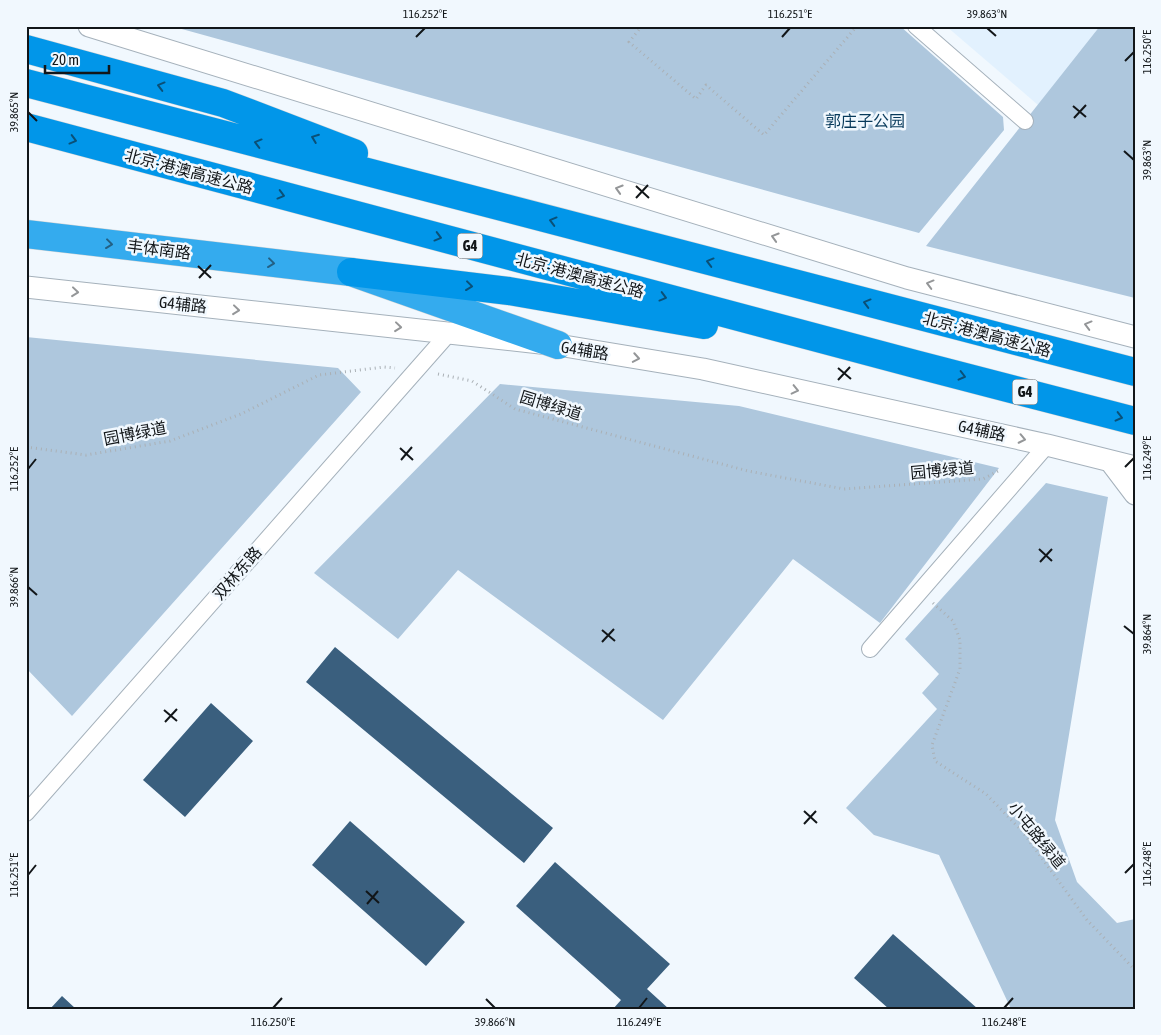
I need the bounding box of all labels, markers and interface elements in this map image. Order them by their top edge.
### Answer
text: 116.252°E [403,7,447,21]
text: 116.251°E [768,7,812,21]
text: 39.863°N [967,7,1007,21]
text: 116.250°E [1140,30,1154,74]
scale bar [45,42,109,74]
text: 20 m [52,51,79,68]
one-way arrow [156,81,165,92]
text: 39.865°N [7,92,21,132]
park label: 郭庄子公园 [825,112,905,130]
one-way arrow [69,134,78,145]
one-way arrow [311,134,319,144]
one-way arrow [254,139,262,149]
text: 39.863°N [1140,140,1154,180]
street label: 北京-港澳高速公路 [123,145,255,197]
one-way arrow [616,185,624,195]
one-way arrow [277,190,285,200]
one-way arrow [549,216,557,226]
one-way arrow [434,232,442,242]
one-way arrow [771,233,779,243]
road number: G4 [458,234,482,258]
street label: 丰体南路 [126,236,192,262]
one-way arrow [106,238,114,249]
street label: 北京-港澳高速公路 [514,249,646,301]
one-way arrow [267,257,275,268]
one-way arrow [707,257,715,267]
one-way arrow [926,279,935,290]
one-way arrow [465,280,473,291]
one-way arrow [71,286,79,297]
one-way arrow [658,291,667,302]
street label: G4辅路 [158,293,208,315]
one-way arrow [864,298,872,308]
one-way arrow [233,304,241,315]
street label: 北京-港澳高速公路 [921,308,1053,360]
one-way arrow [1083,320,1092,331]
one-way arrow [394,321,402,332]
street label: G4辅路 [560,337,610,363]
one-way arrow [632,352,640,363]
one-way arrow [957,371,965,381]
road number: G4 [1012,380,1038,404]
one-way arrow [791,384,800,395]
street label: 园博绿道 [518,387,584,423]
one-way arrow [1115,411,1123,421]
street label: G4辅路 [957,416,1007,444]
street label: 园博绿道 [102,418,168,448]
one-way arrow [1018,433,1027,444]
text: 116.249°E [1140,436,1154,480]
text: 116.252°E [7,447,21,491]
street label: 园博绿道 [909,458,975,482]
street label: 双林东路 [209,543,265,603]
text: 39.866°N [7,567,21,607]
text: 39.864°N [1140,614,1154,654]
street label: 小屯路绿道 [1005,798,1069,872]
text: 116.248°E [1140,842,1154,886]
text: 116.251°E [7,853,21,897]
text: 116.250°E [251,1015,295,1029]
text: 39.866°N [475,1015,515,1029]
text: 116.249°E [617,1015,661,1029]
text: 116.248°E [982,1015,1026,1029]

